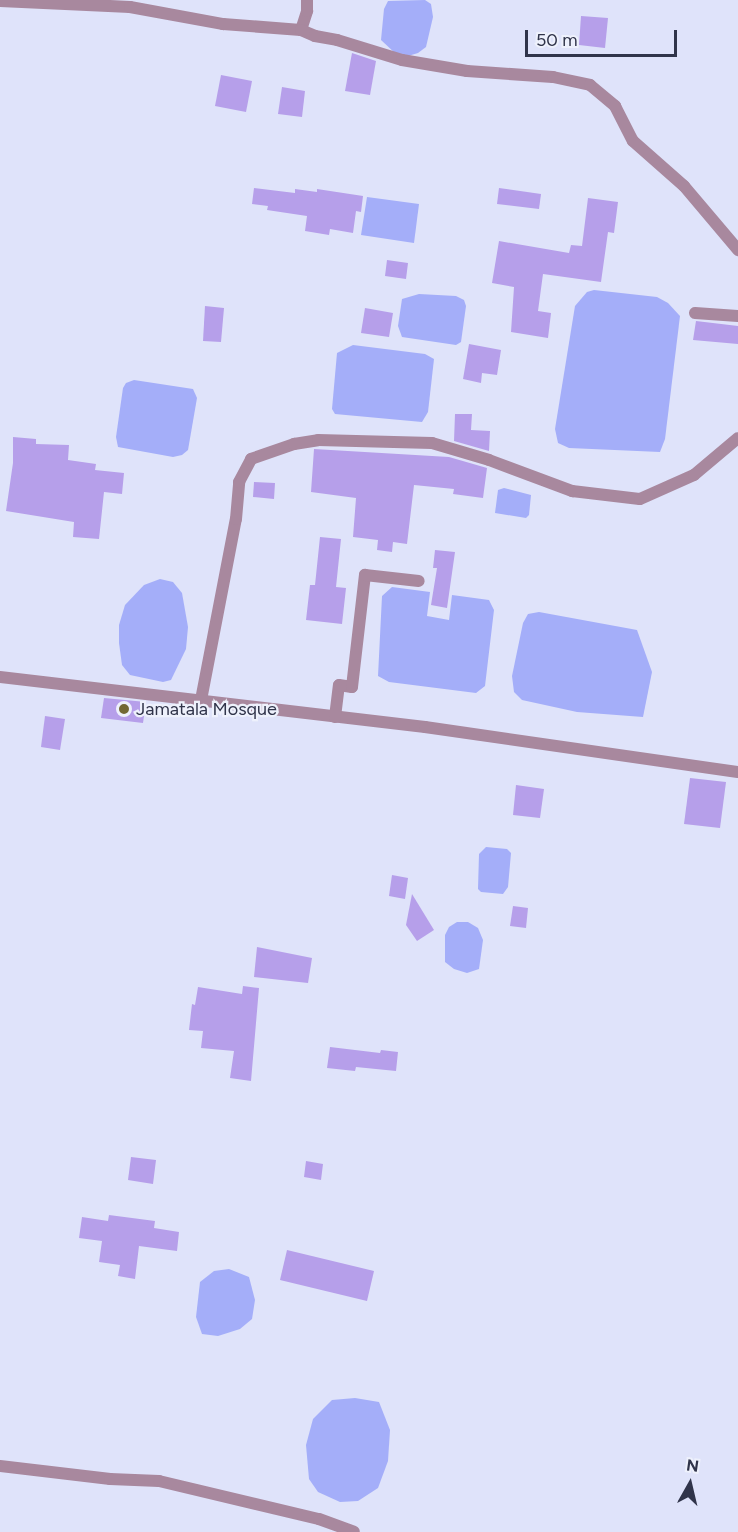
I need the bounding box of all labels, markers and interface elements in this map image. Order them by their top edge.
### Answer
scale bar [528,18,680,56]
text: 50 m [536,29,578,51]
place label: Jamatala Mosque [136,698,277,720]
marker: Jamatala Mosque [117,702,131,716]
north arrow [660,1454,720,1514]
text: N [685,1455,700,1476]

